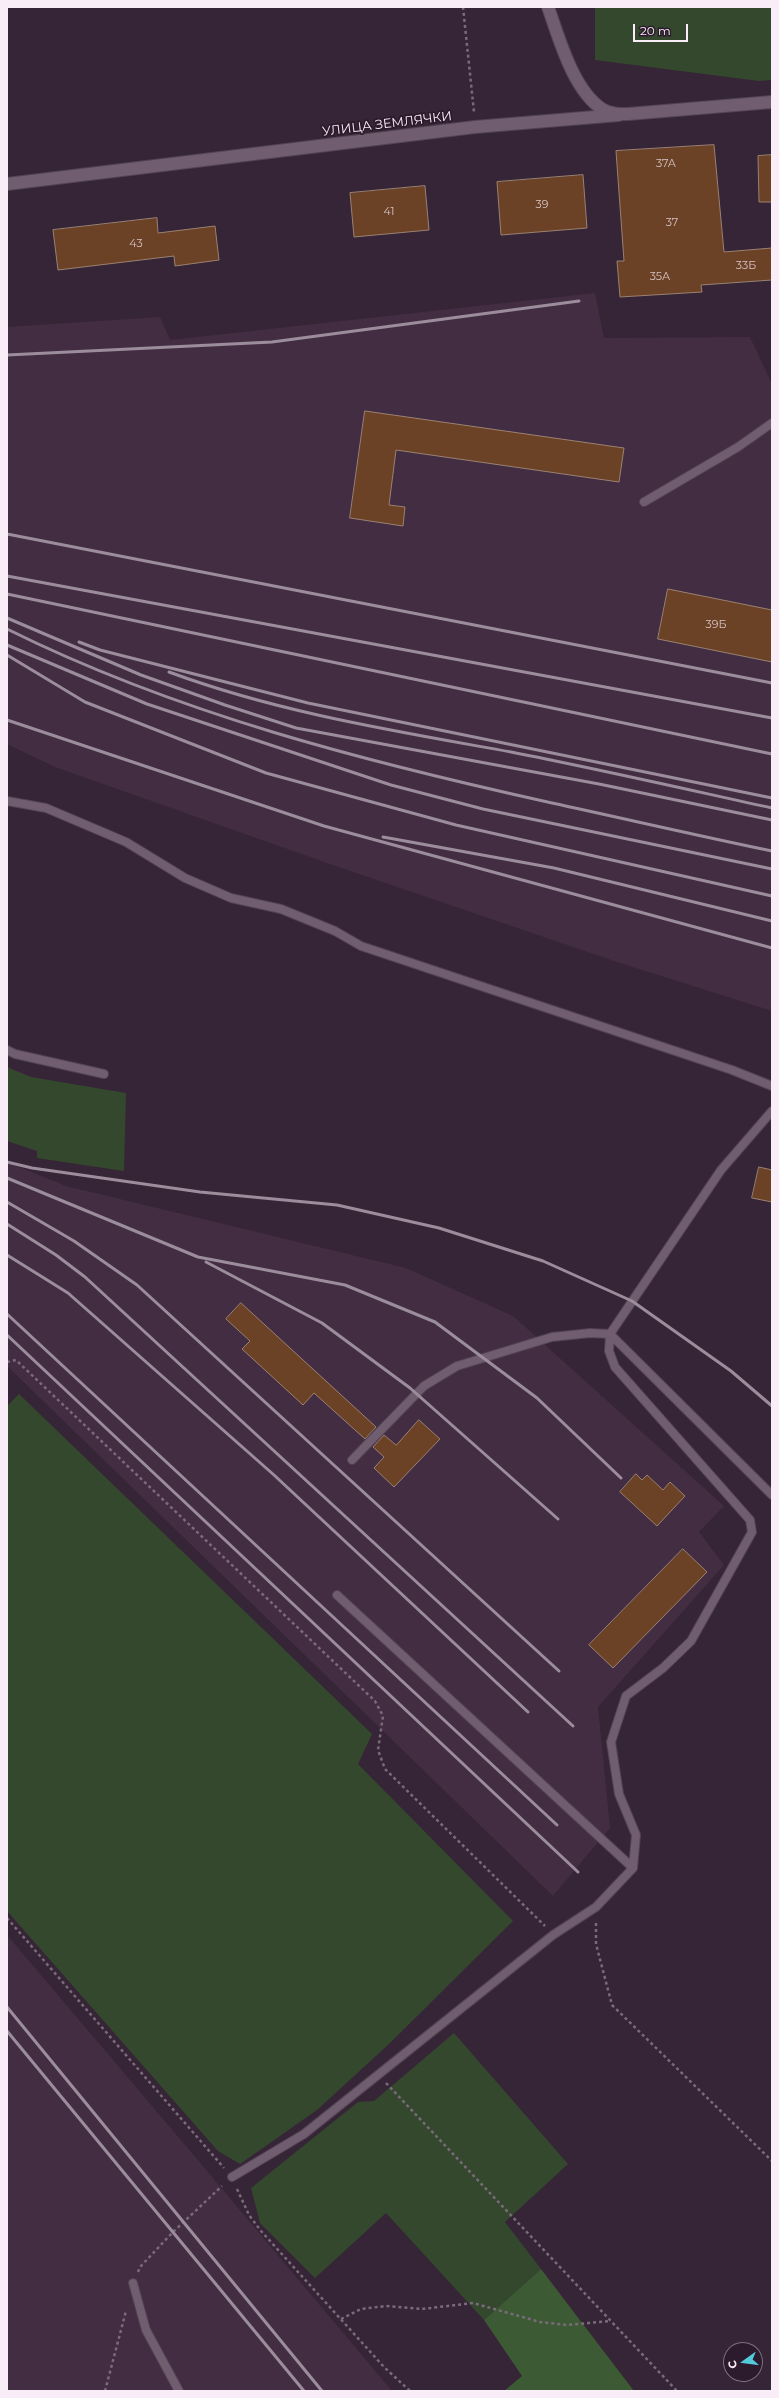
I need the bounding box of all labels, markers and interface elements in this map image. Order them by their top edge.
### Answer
scale bar [635,16,690,42]
text: 20 m [640,23,671,38]
street label: УЛИЦА ЗЕМЛЯЧКИ [321,108,453,140]
house number: 37А [656,157,676,171]
house number: 39 [536,198,548,212]
house number: 41 [384,205,394,219]
house number: 37 [666,216,678,230]
house number: 43 [129,237,143,251]
house number: 33Б [736,259,756,273]
house number: 35А [650,270,670,284]
house number: 39Б [706,618,726,632]
north arrow [723,2342,763,2382]
text: С [725,2359,740,2370]

